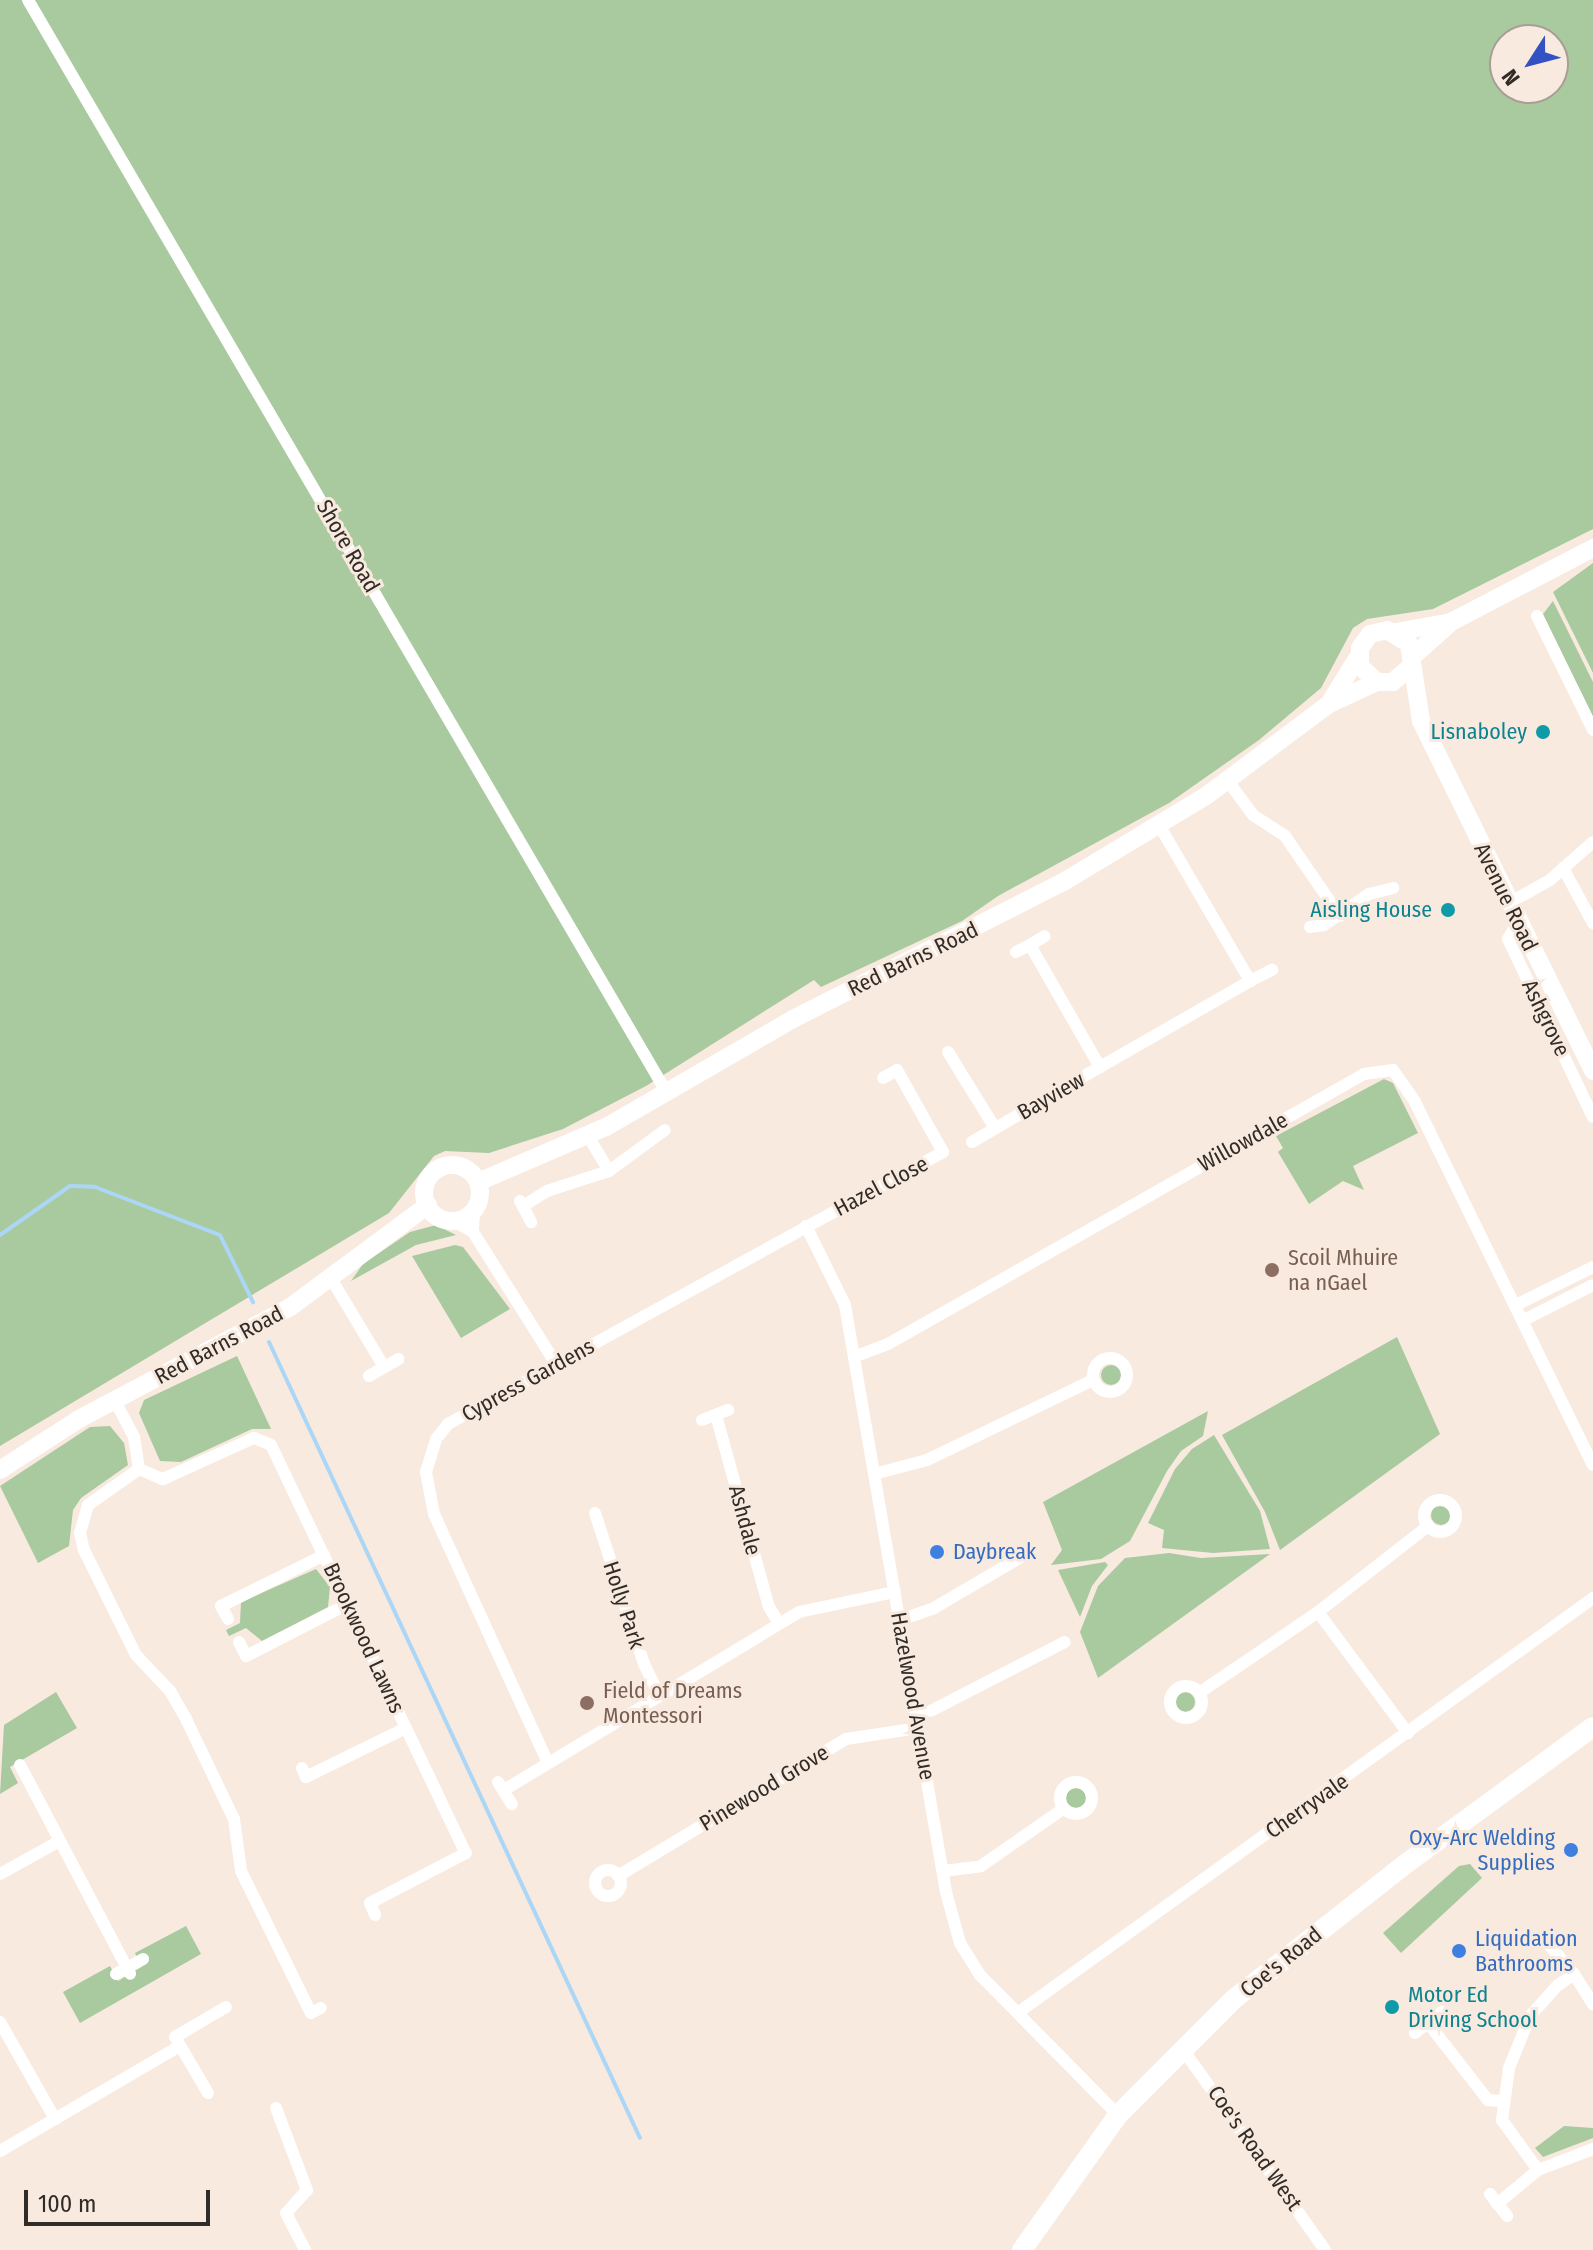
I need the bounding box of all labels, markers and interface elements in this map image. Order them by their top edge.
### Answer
north arrow [1489,24,1569,104]
text: N [1496,64,1526,90]
street label: Shore Road [311,495,385,597]
place label: Lisnaboley [1430,719,1527,745]
marker: Lisnaboley [1534,723,1552,741]
street label: Avenue Road [1469,839,1543,955]
place label: Aisling House [1310,897,1432,923]
marker: Aisling House [1439,901,1457,919]
street label: Red Barns Road [844,916,982,1002]
street label: Ashgrove [1516,975,1576,1061]
street label: Bayview [1013,1066,1089,1126]
street label: Willowdale [1194,1107,1292,1177]
street label: Hazel Close [829,1150,933,1222]
place label: Scoil Mhuire na nGael [1288,1244,1398,1296]
marker: Scoil Mhuire na nGael [1263,1261,1281,1279]
street label: Red Barns Road [150,1300,288,1390]
street label: Cypress Gardens [457,1333,599,1427]
street label: Ashdale [723,1482,767,1558]
place label: Daybreak [953,1539,1036,1565]
marker: Daybreak [928,1543,946,1561]
street label: Holly Park [597,1558,651,1652]
street label: Brookwood Lawns [318,1559,410,1717]
street label: Hazelwood Avenue [885,1610,941,1782]
place label: Field of Dreams Montessori [603,1677,742,1728]
marker: Field of Dreams Montessori [578,1694,596,1712]
street label: Pinewood Grove [695,1739,833,1837]
street label: Cherryvale [1260,1768,1354,1844]
place label: Oxy-Arc Welding Supplies [1409,1824,1555,1876]
marker: Oxy-Arc Welding Supplies [1562,1841,1580,1859]
street label: Coe's Road [1235,1921,1327,2003]
place label: Liquidation Bathrooms [1475,1925,1578,1976]
marker: Liquidation Bathrooms [1450,1942,1468,1960]
place label: Motor Ed Driving School [1408,1981,1537,2032]
marker: Motor Ed Driving School [1383,1998,1401,2016]
street label: Coe's Road West [1202,2081,1308,2215]
scale bar [28,2174,214,2224]
text: 100 m [38,2190,96,2218]

